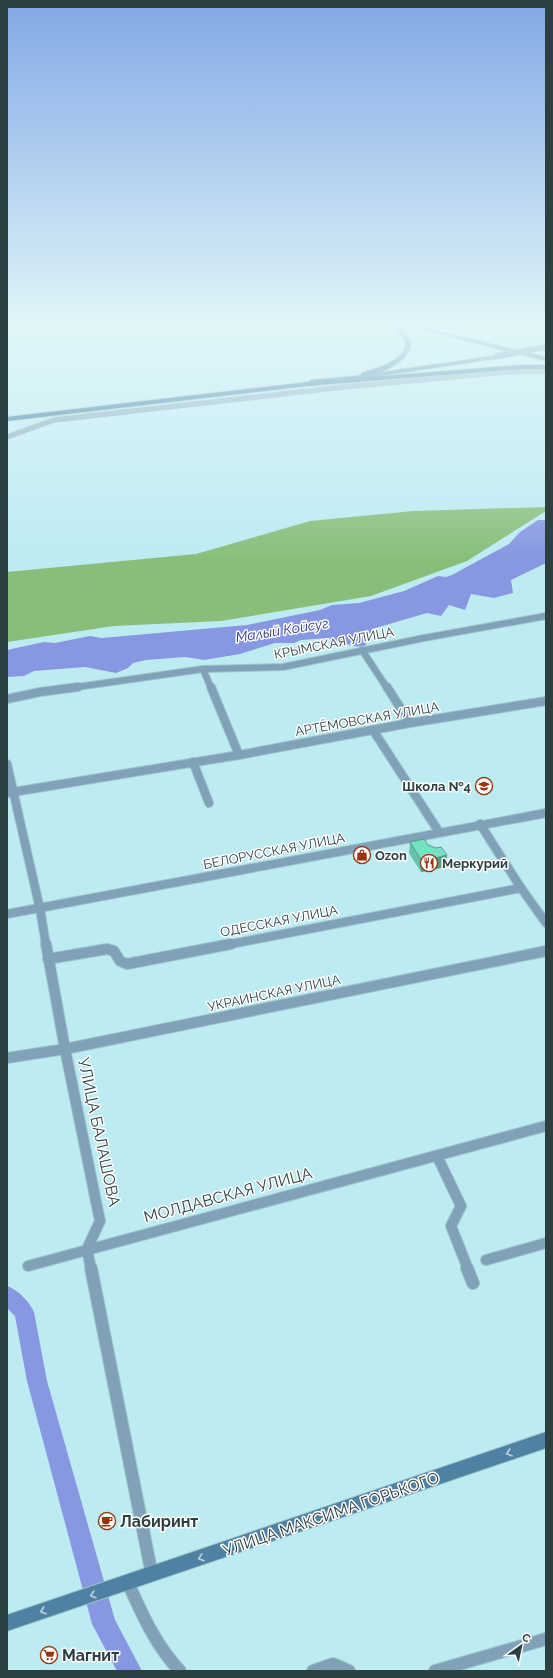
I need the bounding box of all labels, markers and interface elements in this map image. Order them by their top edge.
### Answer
water label: Малый Койсуг [234,615,330,645]
street label: КРЫМСКАЯ УЛИЦА [273,624,396,662]
street label: АРТЁМОВСКАЯ УЛИЦА [294,698,440,739]
school or university icon: Школа №4 [474,776,494,796]
place label: Школа №4 [402,779,471,794]
street label: БЕЛОРУССКАЯ УЛИЦА [202,830,346,872]
shop icon: Ozon [352,845,372,865]
place label: Ozon [375,848,407,863]
restaurant icon: Меркурий [419,853,439,873]
place label: Меркурий [442,856,508,871]
street label: ОДЕССКАЯ УЛИЦА [219,902,339,940]
street label: УКРАИНСКАЯ УЛИЦА [206,972,342,1014]
street label: УЛИЦА БАЛАШОВА [74,1056,124,1208]
street label: МОЛДАВСКАЯ УЛИЦА [142,1163,314,1227]
one-way arrow [506,1448,513,1457]
street label: УЛИЦА МАКСИМА ГОРЬКОГО [220,1468,442,1560]
cafe icon: Лабиринт [97,1511,117,1531]
place label: Лабиринт [120,1512,198,1531]
one-way arrow [197,1554,204,1562]
one-way arrow [90,1590,97,1598]
one-way arrow [39,1607,46,1615]
north arrow [501,1626,541,1666]
text: С [519,1631,533,1646]
supermarket icon: Магнит [39,1645,59,1665]
place label: Магнит [62,1646,119,1665]

